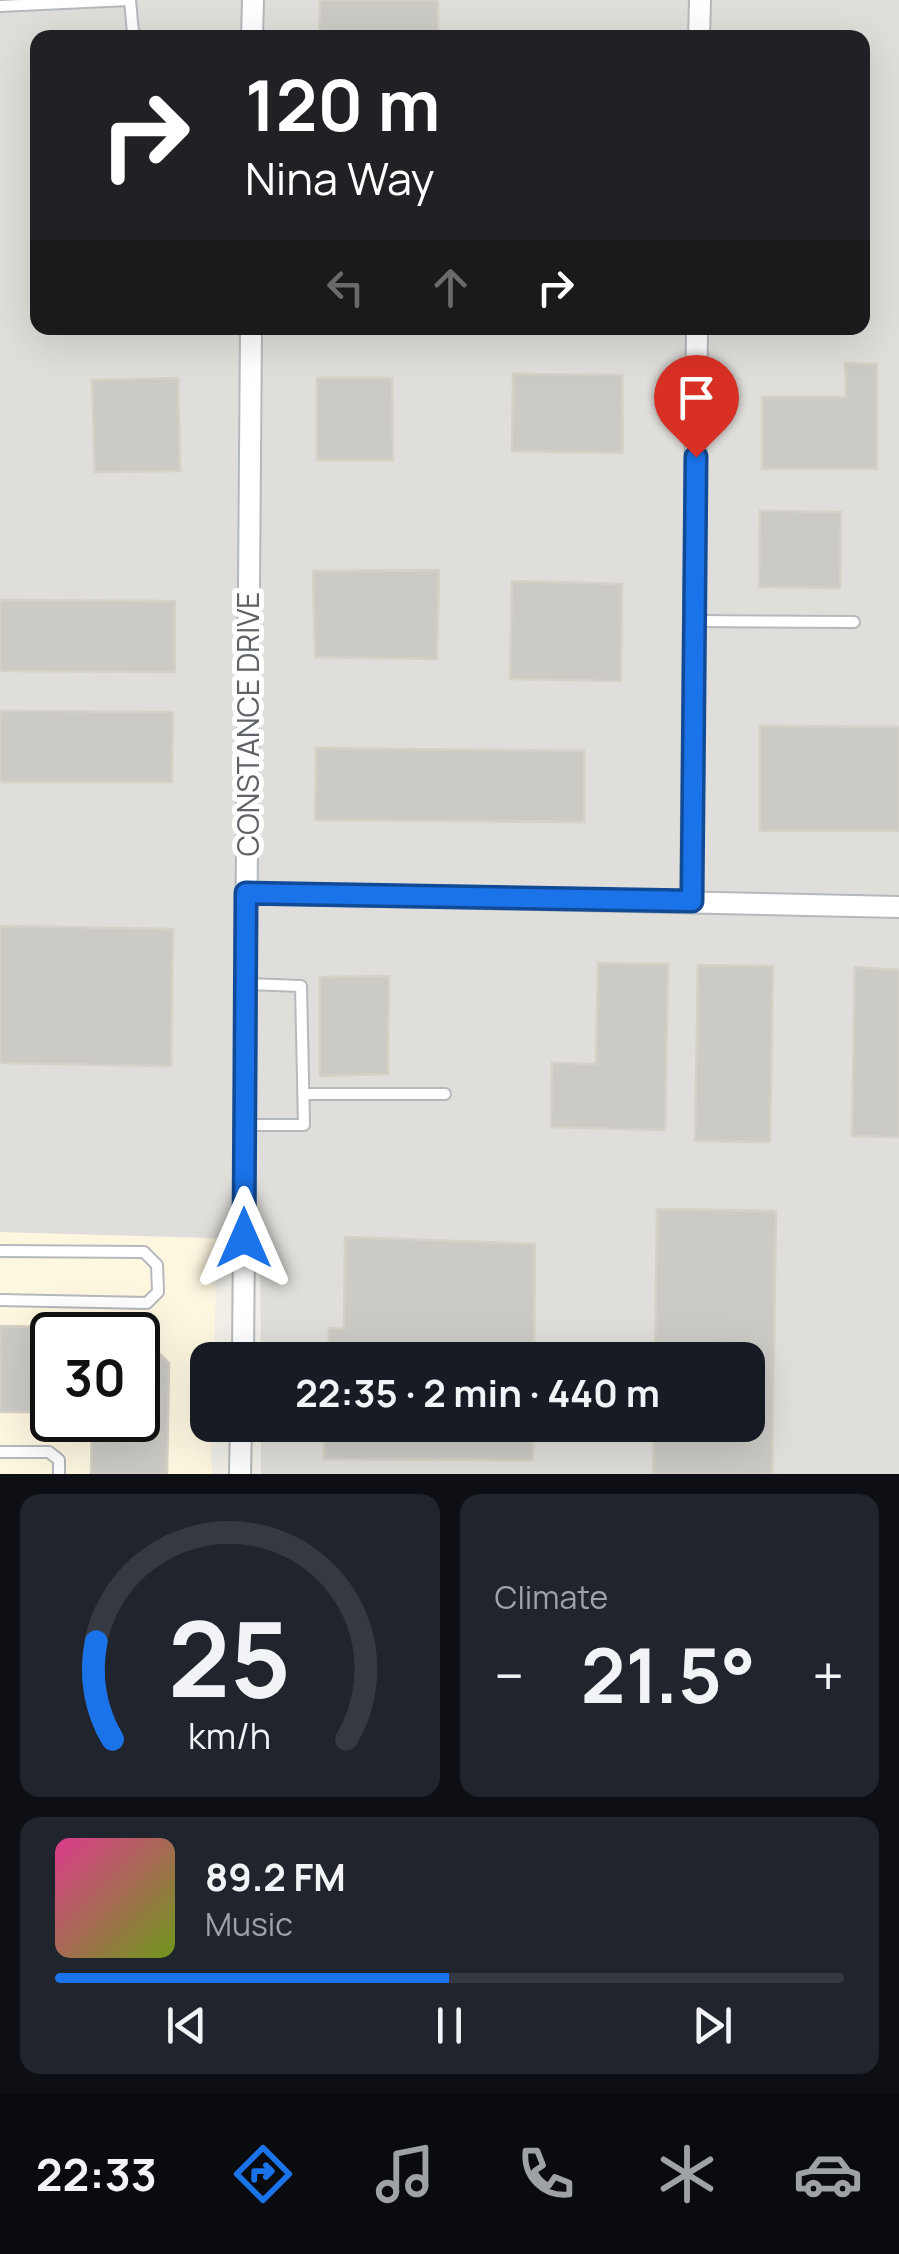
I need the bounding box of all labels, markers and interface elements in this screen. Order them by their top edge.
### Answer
text: 120 m [245,56,440,152]
icon: right [80,70,210,200]
text: Nina Way [245,147,435,209]
icon: left [318,260,373,315]
icon: ahead [423,260,478,315]
icon: right [528,260,583,315]
pin [654,355,739,458]
icon: arrive [669,370,724,425]
street label: CONSTANCE DRIVE [227,592,268,856]
position arrow [192,1186,296,1290]
speed limit sign: 30 [30,1312,160,1442]
text: 22:35 · 2 min · 440 m [295,1366,660,1418]
text: Climate [495,1575,608,1619]
text: 25 [168,1586,291,1728]
text: 21.5° [581,1623,756,1726]
text: − [495,1637,524,1713]
text: + [812,1637,844,1713]
text: km/h [188,1711,271,1760]
text: 89.2 FM [205,1850,346,1902]
text: Music [205,1902,293,1946]
icon: previous [159,1998,214,2053]
icon: pause [422,1998,477,2053]
icon: next [685,1998,740,2053]
icon: directions [228,2139,298,2209]
icon: music [370,2139,440,2209]
icon: phone [511,2139,581,2209]
icon: climate [652,2139,722,2209]
icon: car [793,2139,863,2209]
text: 22:33 [36,2143,157,2205]

